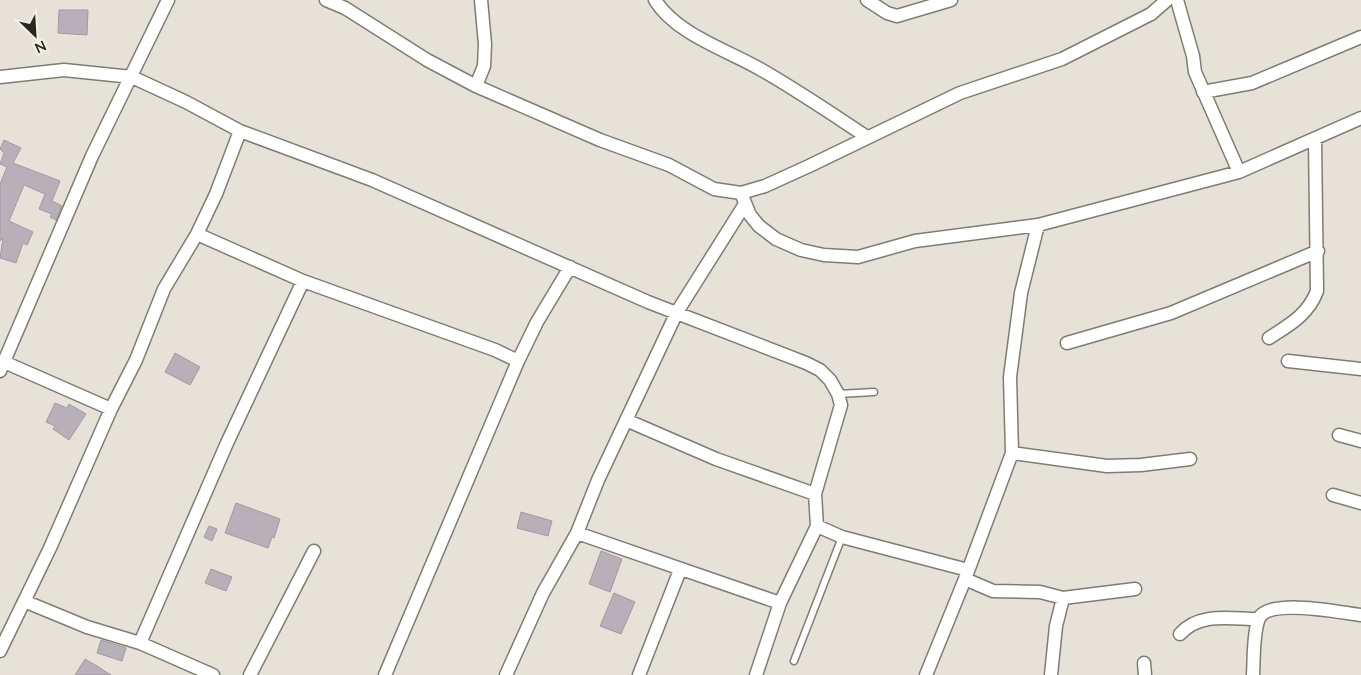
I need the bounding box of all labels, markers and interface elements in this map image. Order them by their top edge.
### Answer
north arrow [10,10,60,60]
text: N [32,37,49,57]

